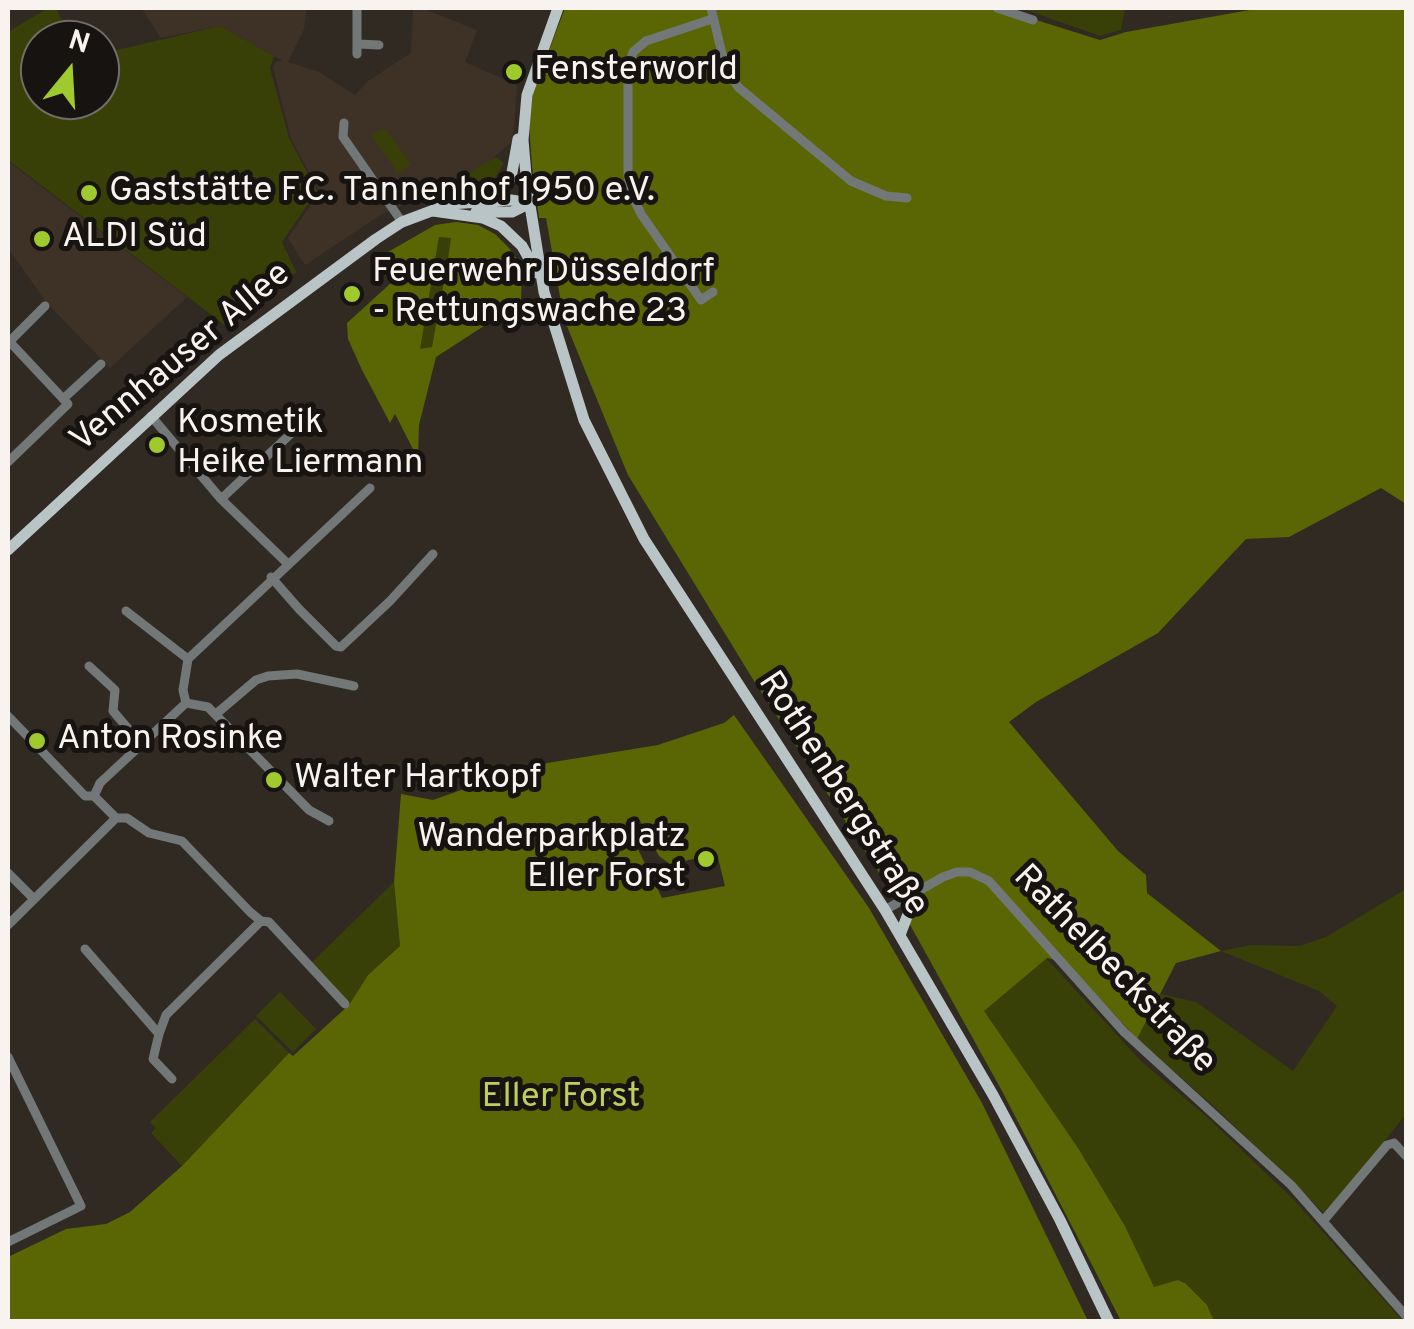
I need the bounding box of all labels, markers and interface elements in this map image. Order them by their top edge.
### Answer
north arrow [20,20,120,120]
text: N [64,23,94,64]
place label: Fensterworld [534,51,738,93]
marker: Fensterworld [503,61,525,83]
place label: Gaststätte F.C. Tannenhof 1950 e.V. [109,172,655,214]
marker: Gaststätte F.C. Tannenhof 1950 e.V. [78,182,100,204]
place label: ALDI Süd [62,218,207,260]
marker: ALDI Süd [31,228,53,250]
place label: Feuerwehr Düsseldorf - Rettungswache 23 [372,253,714,335]
street label: Vennhauser Allee [64,255,300,463]
marker: Feuerwehr Düsseldorf - Rettungswache 23 [341,283,363,305]
place label: Kosmetik Heike Liermann [177,404,424,486]
marker: Kosmetik Heike Liermann [146,434,168,456]
street label: Rothenbergstraße [746,665,936,925]
place label: Anton Rosinke [57,720,283,762]
marker: Anton Rosinke [26,730,48,752]
place label: Walter Hartkopf [294,759,541,801]
marker: Walter Hartkopf [263,769,285,791]
place label: Wanderparkplatz Eller Forst [417,818,686,900]
marker: Wanderparkplatz Eller Forst [695,848,717,870]
street label: Rathelbeckstraße [1003,858,1223,1084]
park label: Eller Forst [481,1078,641,1120]

